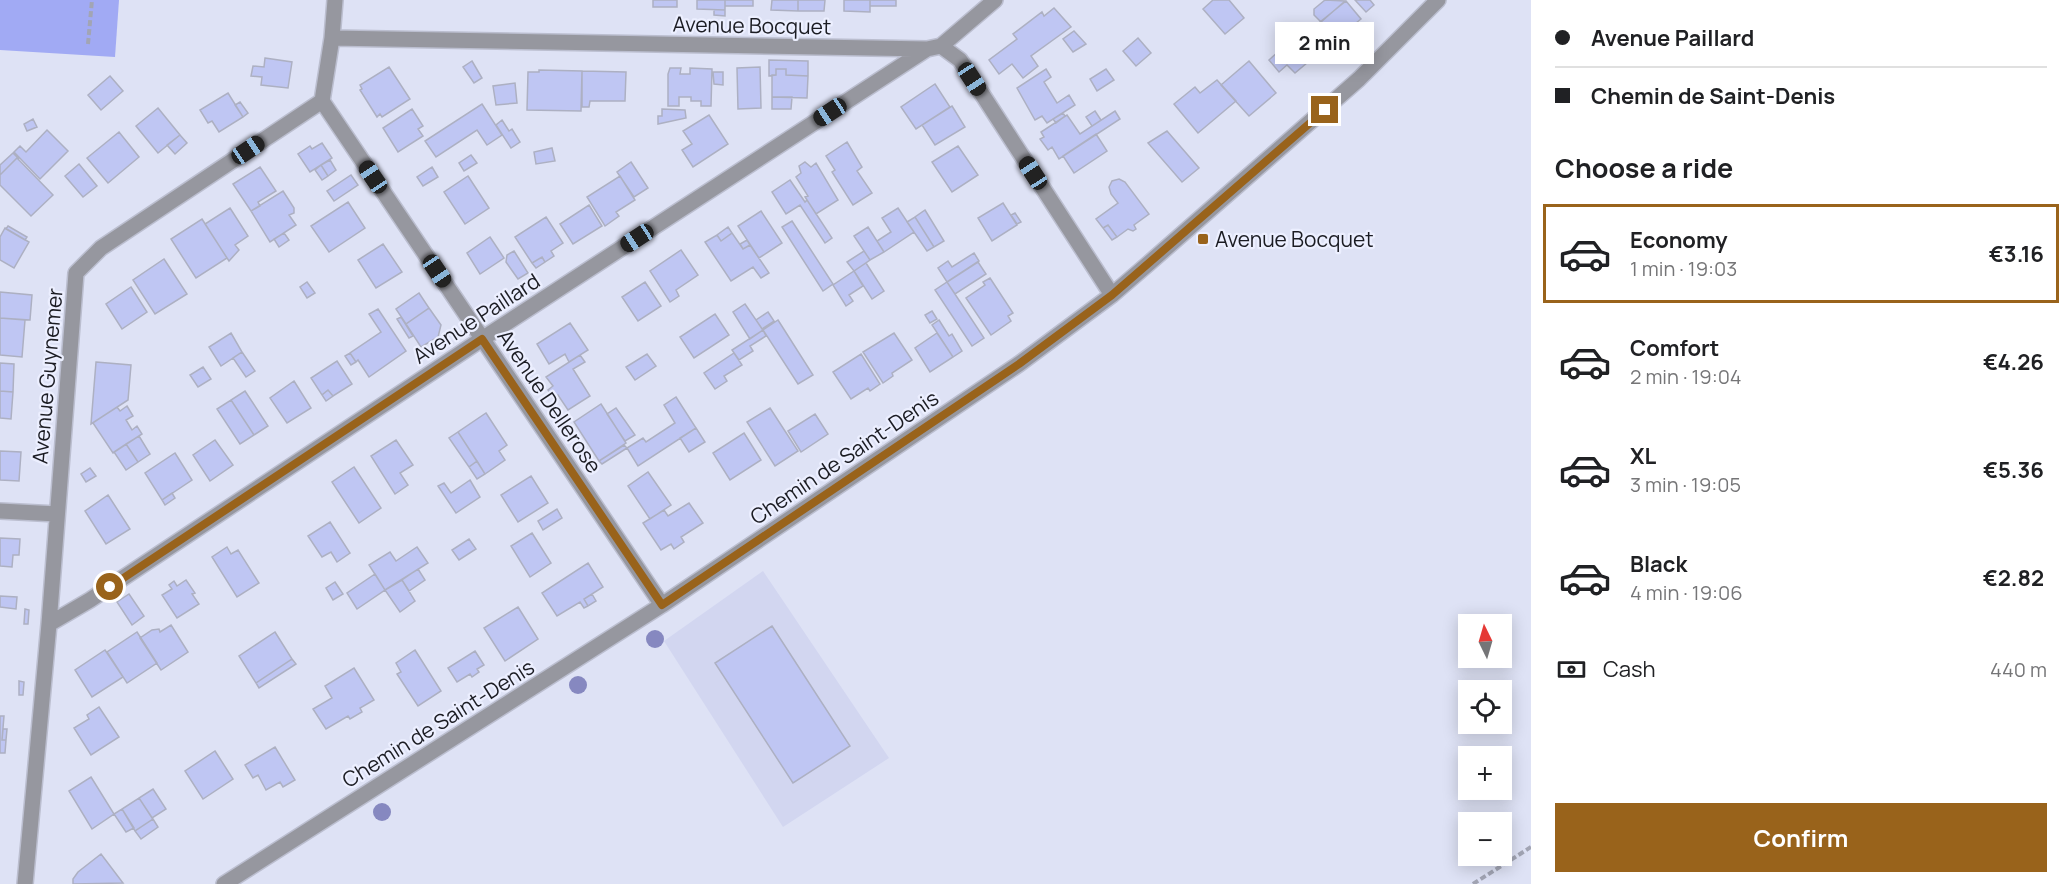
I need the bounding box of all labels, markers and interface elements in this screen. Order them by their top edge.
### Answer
street label: Avenue Bocquet [672,10,832,40]
callout: 2 min [1276,23,1374,65]
text: Avenue Paillard [1591,23,1754,53]
text: 2 min [1298,29,1351,56]
car [955,59,989,99]
text: Chemin de Saint-Denis [1591,81,1835,111]
car [810,95,850,129]
route end [1311,96,1338,123]
car [228,132,268,168]
text: Choose a ride [1555,149,1733,186]
car [1016,153,1050,193]
car [355,157,391,197]
car [617,221,657,255]
place label: Avenue Bocquet [1215,225,1374,253]
text: Economy [1630,225,1728,255]
icon: car [1558,227,1612,281]
marker: Avenue Bocquet [1196,232,1210,246]
text: €3.16 [1989,239,2044,269]
car [419,251,455,291]
text: 1 min · 19:03 [1630,255,1737,282]
street label: Avenue Paillard [407,266,545,370]
street label: Avenue Guynemer [25,286,69,465]
street label: Avenue Dellerose [492,324,608,478]
text: Comfort [1630,333,1719,363]
icon: car [1558,335,1612,389]
text: €4.26 [1983,347,2044,377]
text: 2 min · 19:04 [1630,363,1742,390]
street label: Chemin de Saint-Denis [744,383,944,531]
text: XL [1630,441,1656,471]
icon: car [1558,443,1612,497]
text: €5.36 [1983,455,2044,485]
text: 3 min · 19:05 [1630,471,1741,498]
text: Black [1630,549,1687,579]
icon: car [1558,551,1612,605]
text: €2.82 [1983,563,2044,593]
route start [96,573,123,600]
text: 4 min · 19:06 [1630,579,1743,606]
north arrow [1458,614,1512,668]
map controls [1458,614,1512,866]
street label: Chemin de Saint-Denis [337,652,539,794]
icon: cash [1555,653,1588,686]
text: Cash [1603,654,1656,684]
text: 440 m [1990,656,2047,683]
button: locate [1458,680,1512,734]
button: + [1458,746,1512,800]
button: Confirm [1555,803,2047,872]
button: − [1458,812,1512,866]

